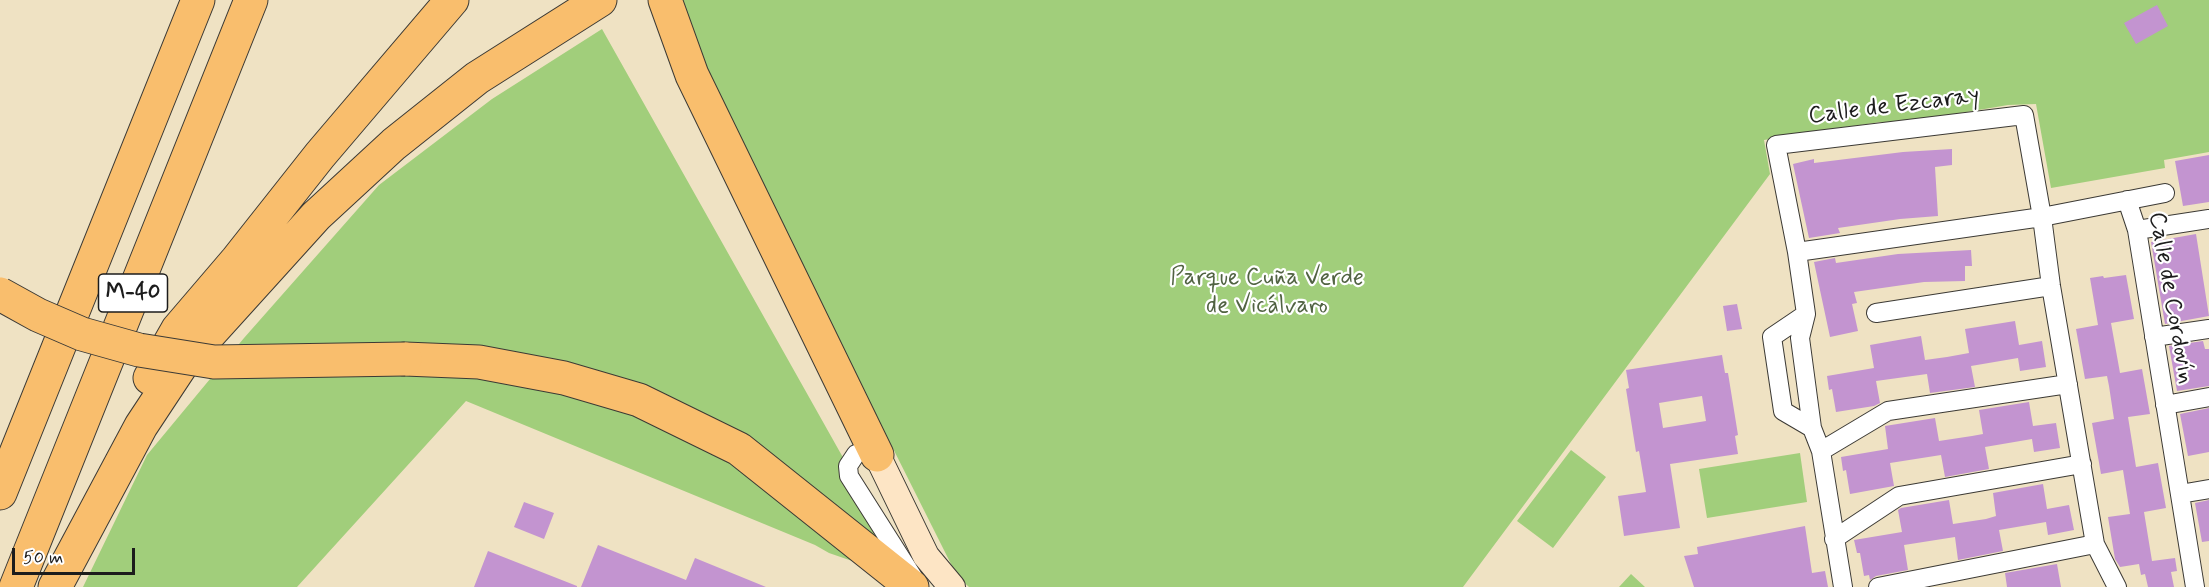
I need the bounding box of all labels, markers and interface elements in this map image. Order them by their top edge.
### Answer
street label: Calle de Ezcaray [1807,82,1981,132]
street label: Calle de Cordovín [2141,210,2199,386]
park label: Parque Cuña Verde de Vicálvaro [1170,265,1364,321]
road number: M-40 [98,274,168,312]
scale bar [15,536,138,574]
text: 50 m [23,546,63,570]

